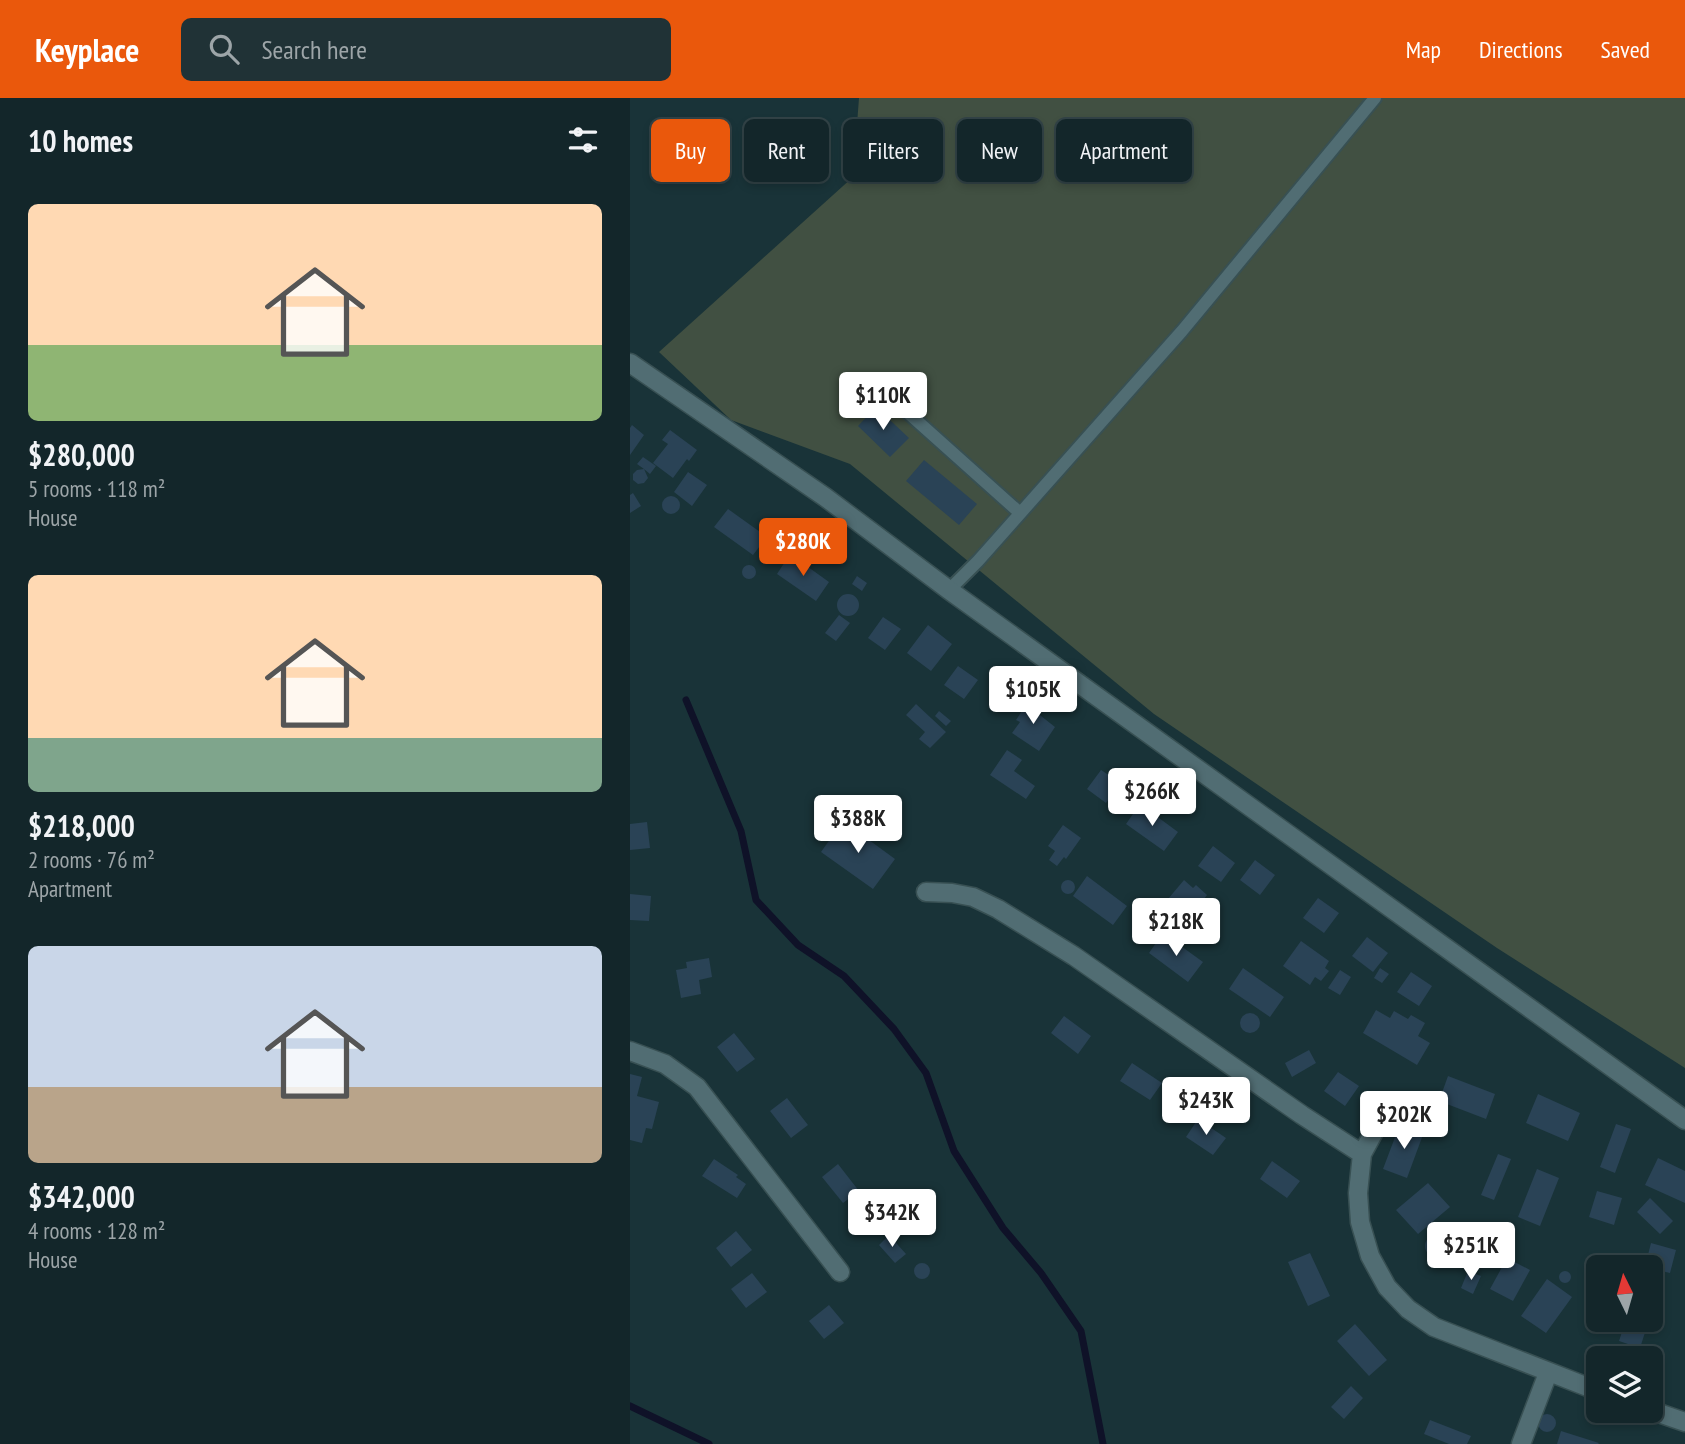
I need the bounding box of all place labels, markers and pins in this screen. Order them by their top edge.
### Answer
pin: $110K [834,372,932,432]
pin: $280K [754,518,852,578]
pin: $105K [984,666,1082,726]
pin: $266K [1103,768,1201,828]
pin: $388K [809,796,907,855]
pin: $218K [1127,898,1225,958]
pin: $243K [1157,1077,1255,1137]
pin: $202K [1355,1091,1453,1151]
pin: $342K [843,1190,941,1249]
pin: $251K [1422,1222,1520,1282]

